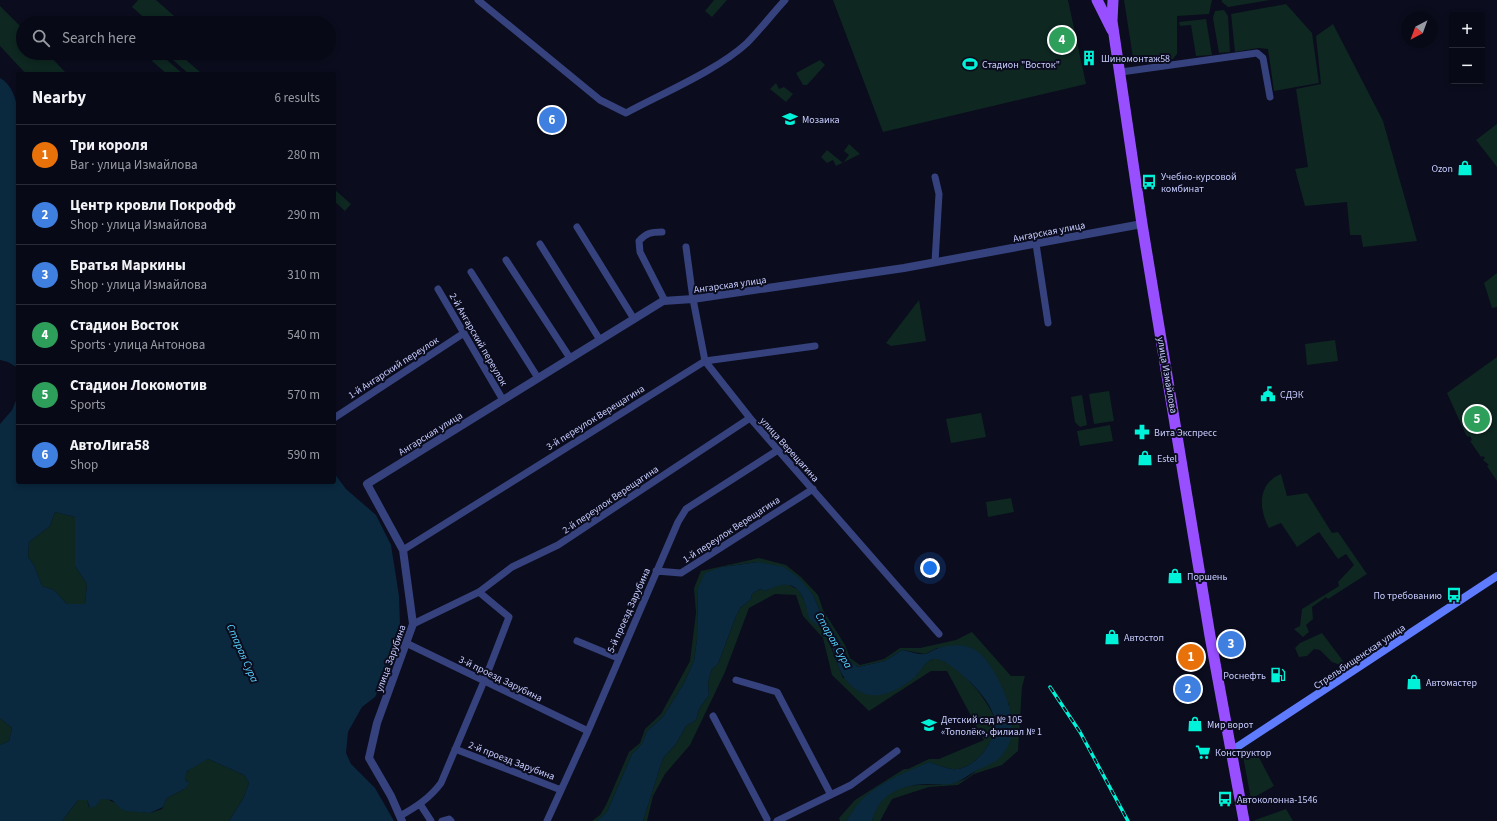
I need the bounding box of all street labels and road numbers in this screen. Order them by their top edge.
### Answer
street label: Ангарская улица [1012,218,1086,246]
street label: Ангарская улица [693,273,767,297]
street label: 2-й Ангарский переулок [446,290,511,389]
street label: 1-й Ангарский переулок [346,333,442,402]
street label: улица Измайлова [1153,336,1181,414]
street label: 3-й переулок Верещагина [544,382,647,454]
street label: Ангарская улица [396,409,465,459]
street label: улица Верещагина [756,414,822,485]
street label: 2-й переулок Верещагина [560,462,662,537]
street label: 1-й переулок Верещагина [680,493,783,567]
street label: 5-й проезд Зарубина [604,566,654,655]
street label: Стрельбищенская улица [1311,621,1408,693]
street label: улица Зарубина [372,623,410,694]
street label: 3-й проезд Зарубина [456,653,545,705]
street label: 2-й проезд Зарубина [466,738,557,784]

